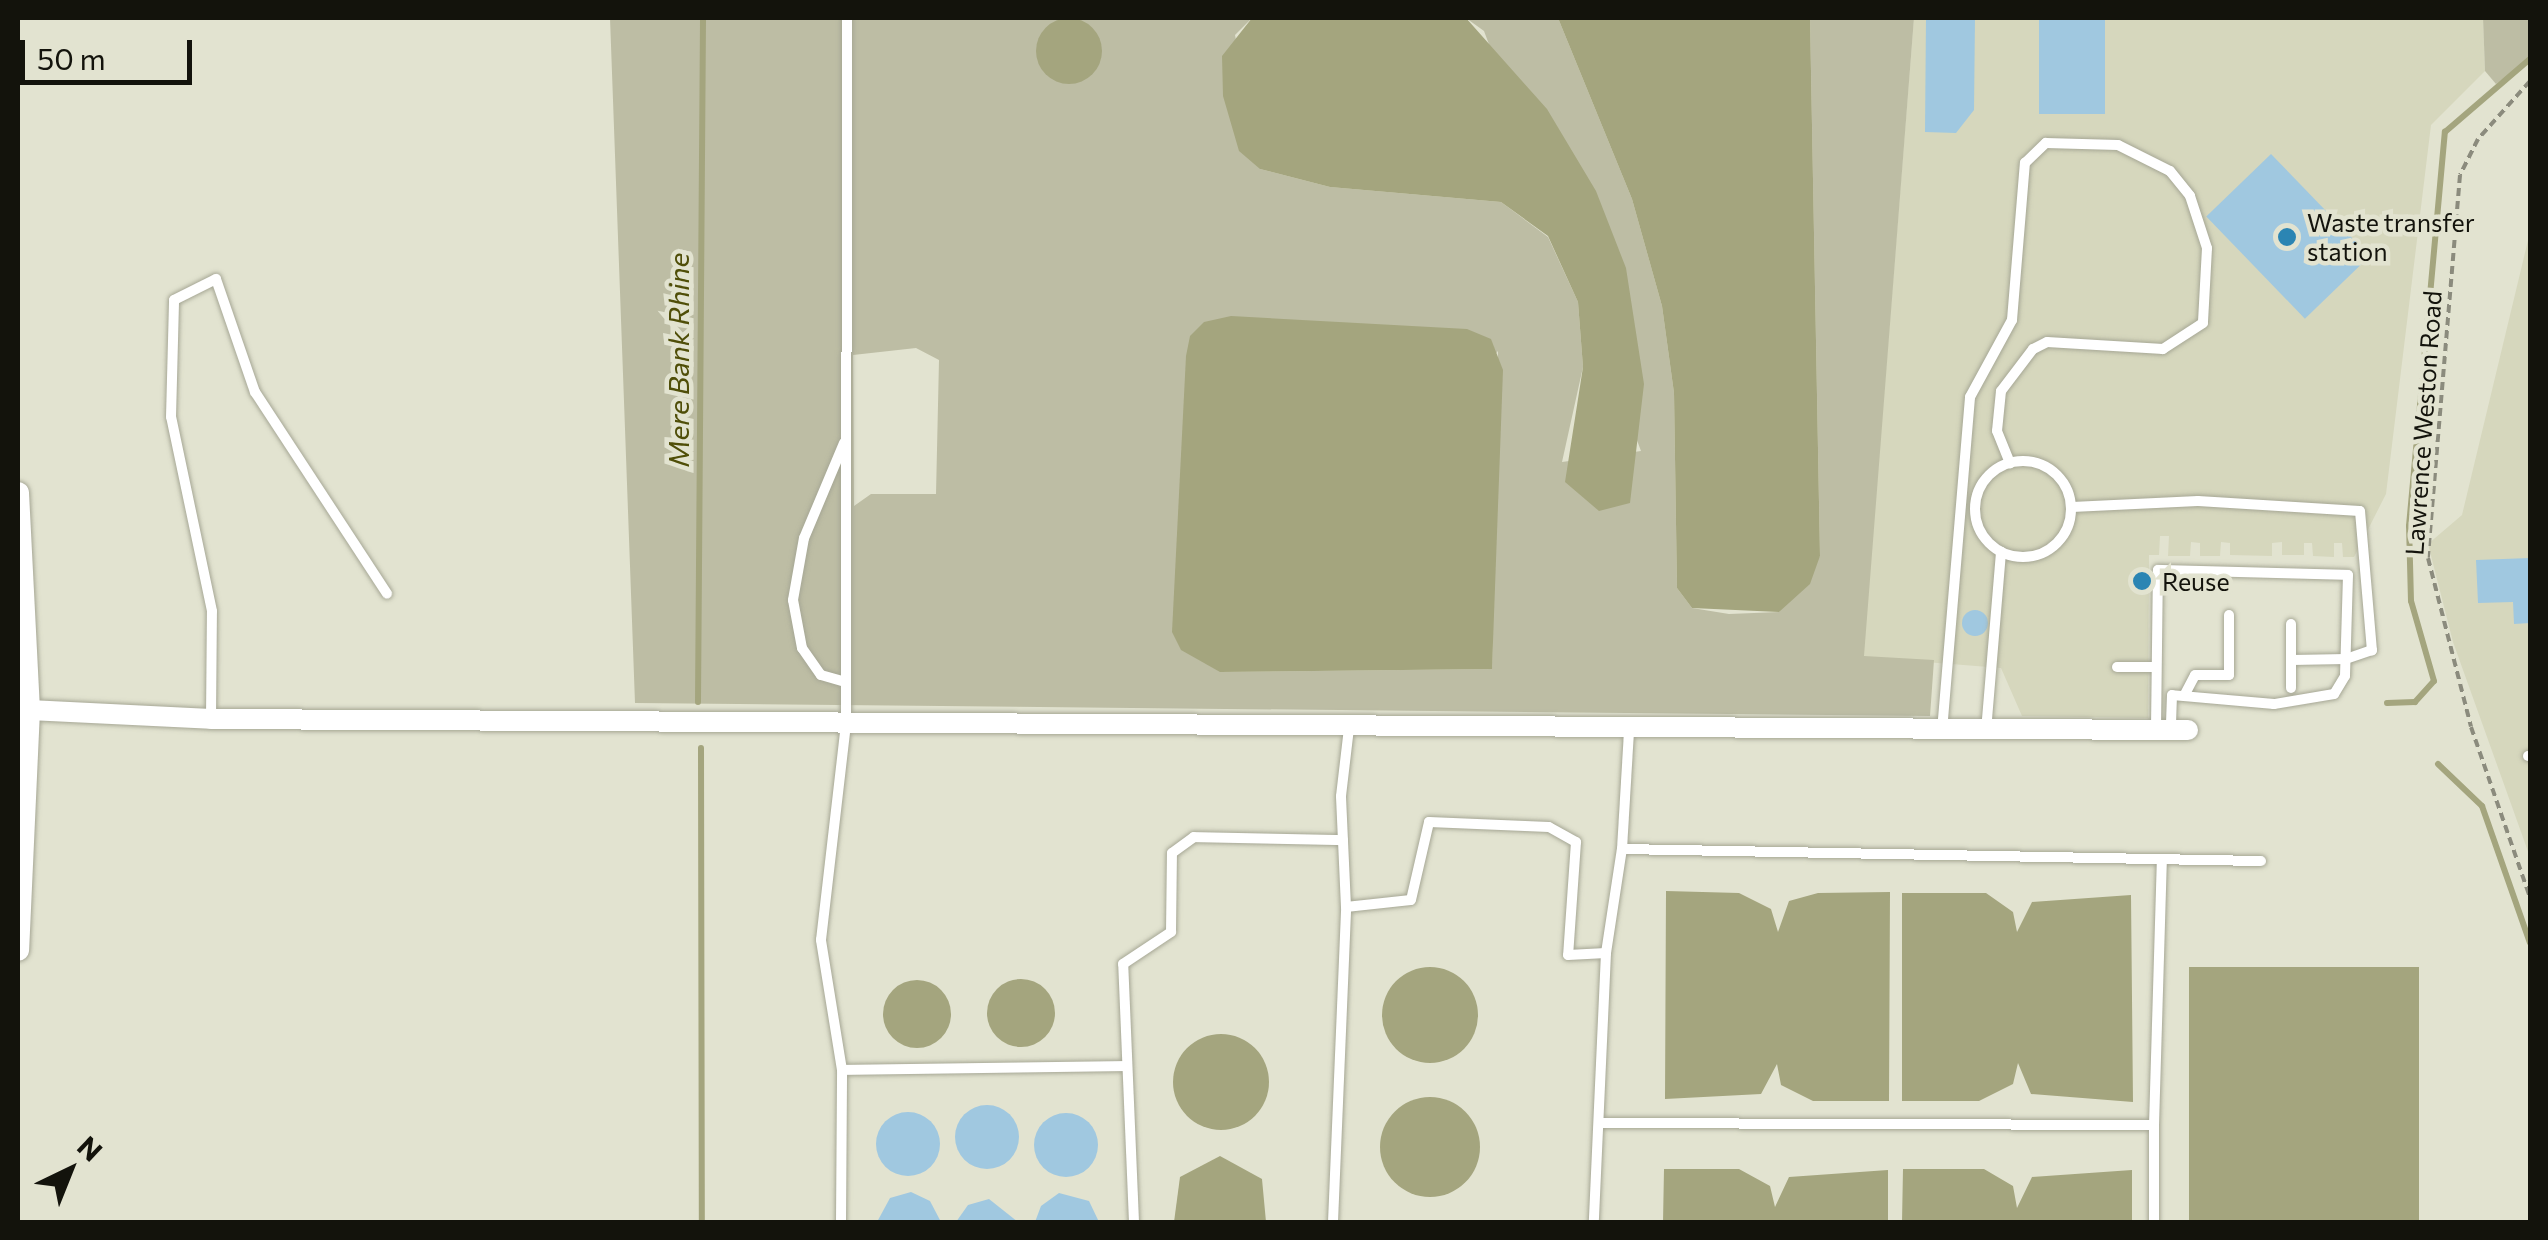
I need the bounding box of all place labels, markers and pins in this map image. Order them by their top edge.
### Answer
place label: Waste transfer station [2307,208,2475,267]
marker: Waste transfer station [2276,226,2298,248]
place label: Reuse [2162,566,2230,596]
marker: Reuse [2131,570,2153,592]

